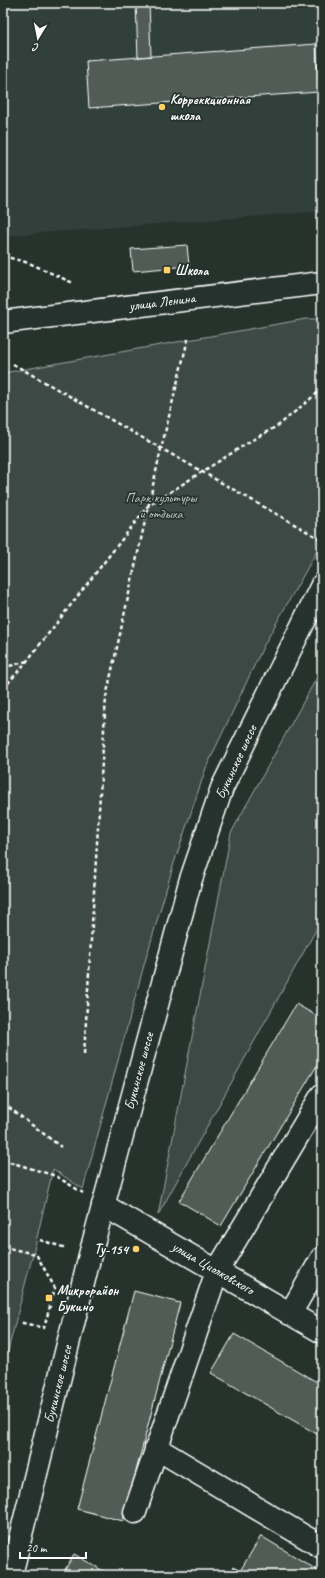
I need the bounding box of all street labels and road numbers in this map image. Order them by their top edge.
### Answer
street label: улица Ленина [127,289,197,315]
street label: Букинское шоссе [212,721,261,802]
street label: Букинское шоссе [121,1029,158,1112]
street label: улица Циолковского [168,1237,259,1299]
street label: Букинское шоссе [40,1342,76,1425]

